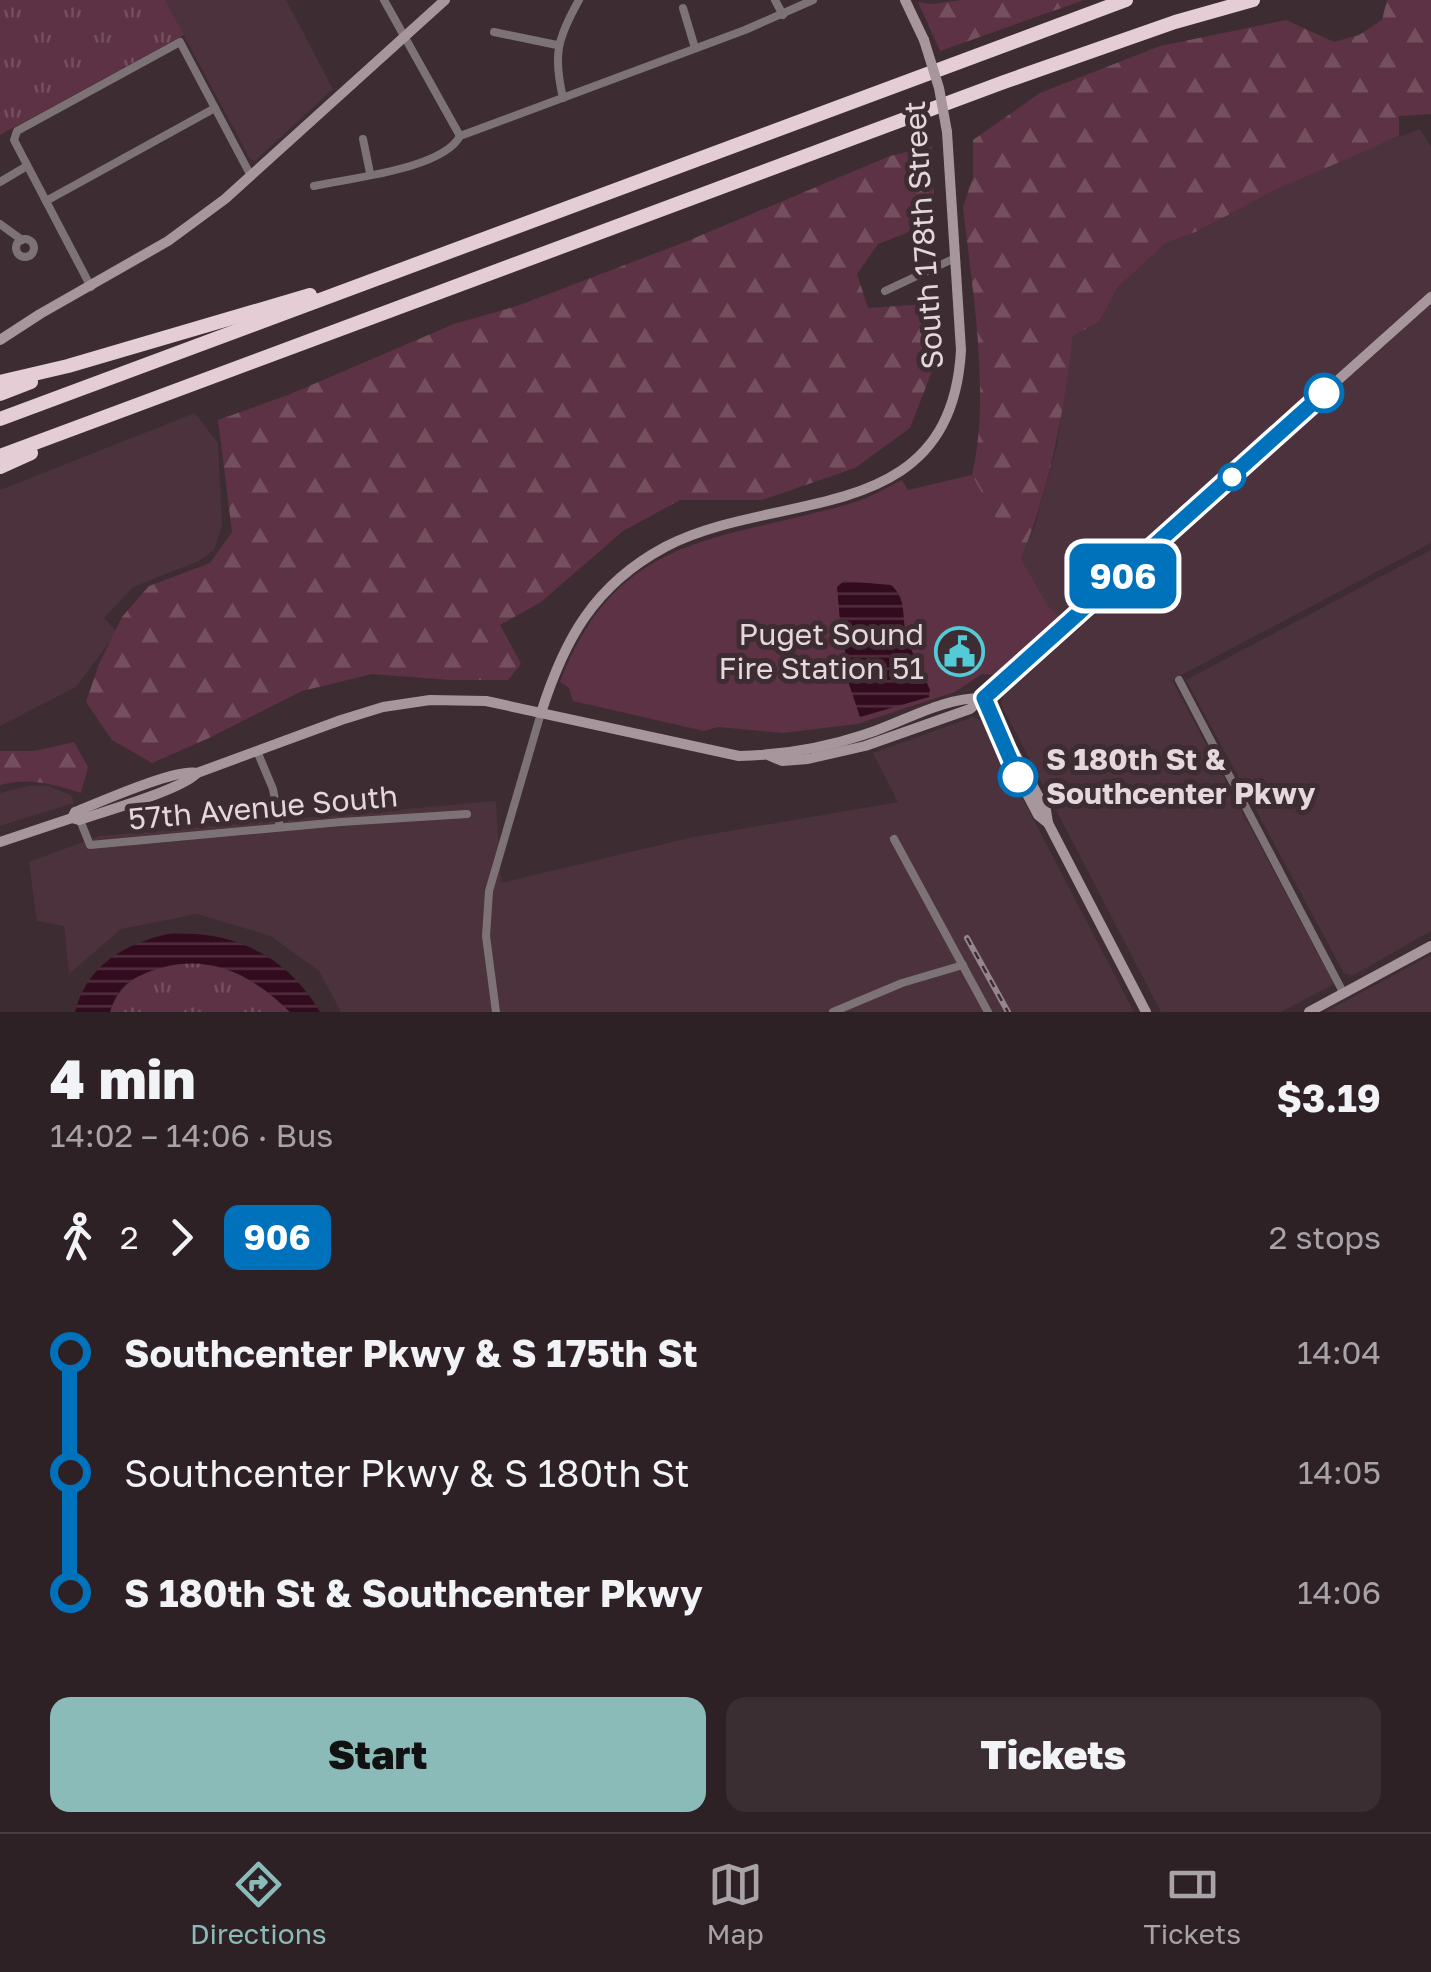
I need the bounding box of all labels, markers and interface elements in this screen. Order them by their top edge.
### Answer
street label: South 178th Street [896,100,950,370]
unlabelled marker [1305,374,1343,412]
unlabelled marker [1219,464,1245,490]
line badge: 906 [1066,544,1180,608]
text: 906 [1089,555,1157,597]
place label: Puget Sound Fire Station 51 [719,616,924,686]
public building icon: Puget Sound Fire Station 51 [933,626,985,678]
place label: S 180th St & Southcenter Pkwy [1046,741,1315,811]
marker: S 180th St & Southcenter Pkwy [999,758,1037,796]
street label: 57th Avenue South [127,777,399,837]
text: 4 min [50,1045,196,1111]
text: $3.19 [1276,1075,1381,1120]
text: 14:02 – 14:06 · Bus [50,1116,333,1154]
icon: walk [50,1210,105,1265]
icon: forward [154,1210,209,1265]
text: 906 [244,1216,311,1258]
text: 2 [120,1218,139,1256]
text: 2 stops [1269,1218,1381,1256]
text: Southcenter Pkwy & S 175th St [124,1330,698,1375]
text: 14:04 [1297,1333,1381,1371]
text: Southcenter Pkwy & S 180th St [124,1450,690,1495]
text: 14:05 [1298,1453,1381,1491]
text: S 180th St & Southcenter Pkwy [124,1570,703,1615]
text: 14:06 [1297,1573,1381,1611]
button: Start [50,1697,706,1812]
button: Tickets [726,1697,1381,1812]
tab: Directions [190,1857,327,1950]
tab: Map [707,1857,764,1950]
tab: Tickets [1143,1857,1241,1950]

